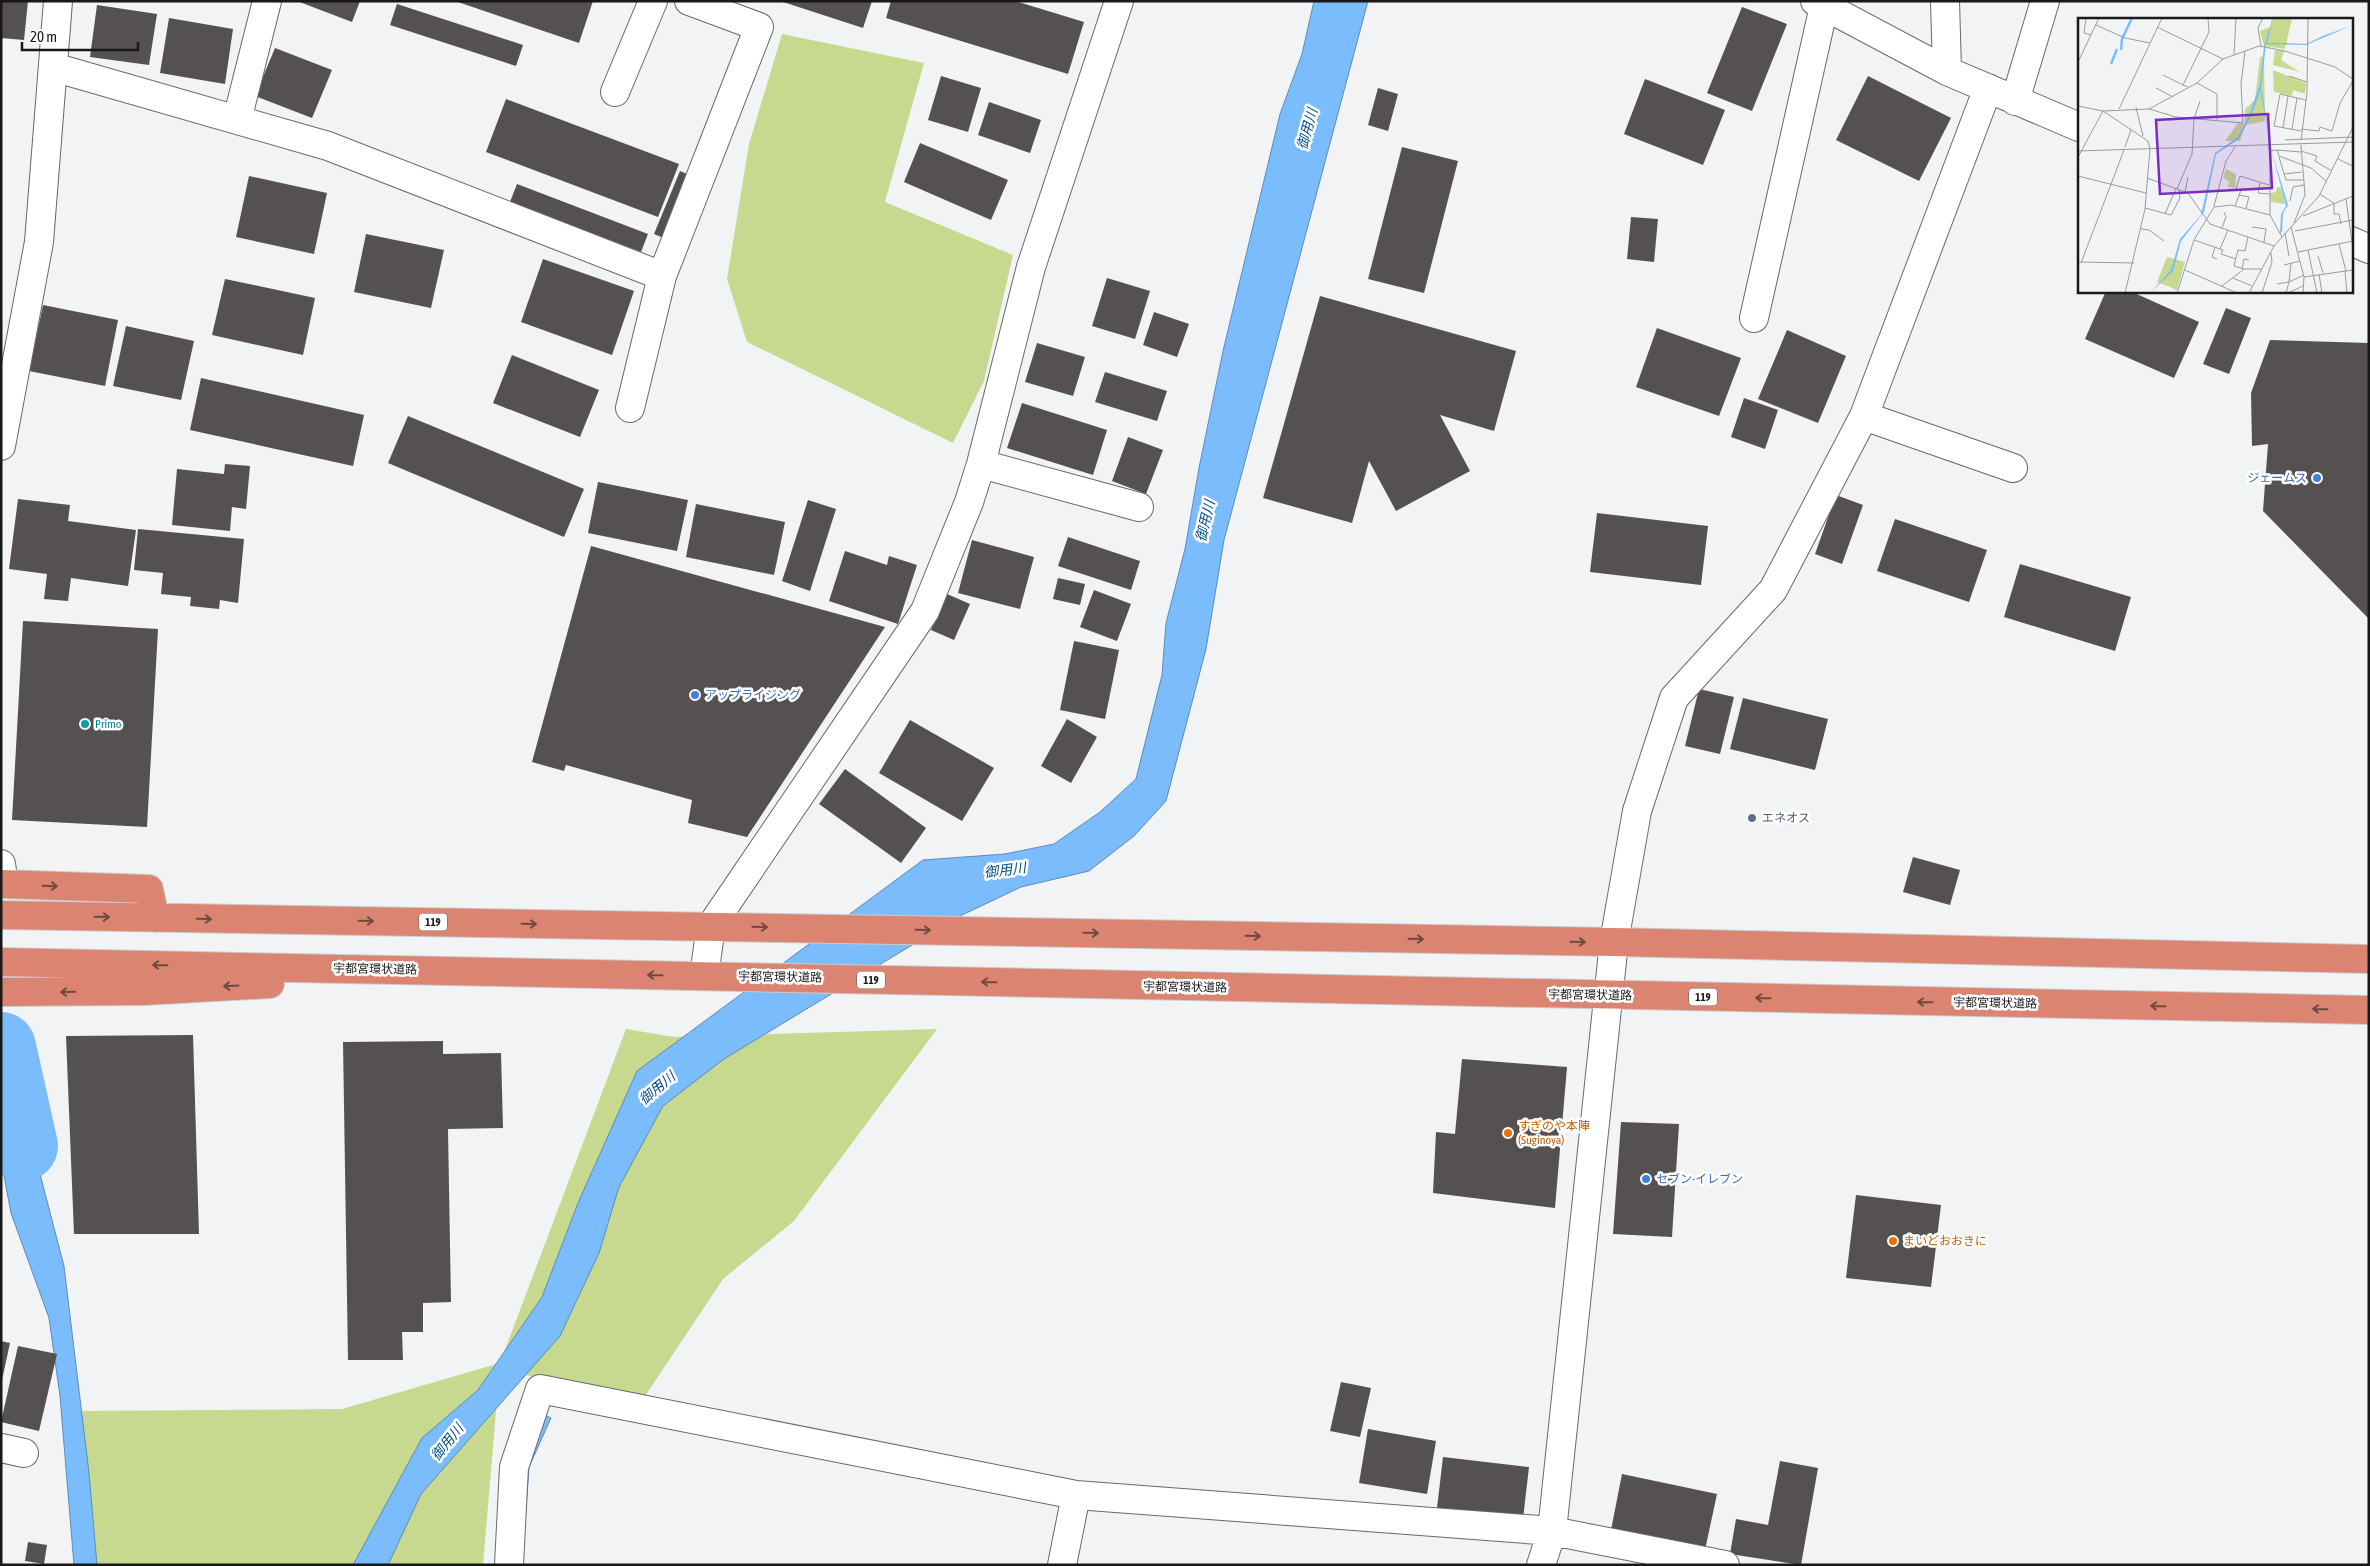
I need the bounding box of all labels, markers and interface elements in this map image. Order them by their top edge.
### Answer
inset map [2078,18,2352,292]
scale bar [22,20,139,52]
text: 20 m [30,28,57,45]
water label: 御用川 [1294,105,1321,151]
place label: ジェームス [2247,471,2307,485]
marker: ジェームス [2311,472,2323,484]
water label: 御用川 [1192,497,1218,543]
place label: アップライジング [705,688,801,702]
marker: アップライジング [689,689,701,701]
place label: Primo [95,717,122,731]
marker: Primo [79,718,91,730]
place label: エネオス [1762,811,1810,825]
marker: エネオス [1746,812,1758,824]
water label: 御用川 [983,859,1029,880]
one-way arrow [42,881,58,890]
one-way arrow [94,912,110,922]
one-way arrow [196,914,212,924]
road number: 119 [419,914,447,930]
one-way arrow [358,917,374,926]
one-way arrow [520,919,537,929]
one-way arrow [752,922,768,932]
one-way arrow [914,925,930,935]
one-way arrow [1082,928,1099,938]
one-way arrow [1245,931,1261,941]
one-way arrow [1408,934,1424,944]
one-way arrow [1570,937,1586,946]
one-way arrow [153,960,169,970]
street label: 宇都宮環状道路 [333,961,417,977]
street label: 宇都宮環状道路 [738,969,822,985]
one-way arrow [647,970,664,980]
road number: 119 [857,972,885,988]
one-way arrow [981,978,997,987]
street label: 宇都宮環状道路 [1143,979,1227,995]
one-way arrow [223,981,239,990]
one-way arrow [61,987,77,997]
street label: 宇都宮環状道路 [1548,987,1632,1003]
road number: 119 [1689,989,1717,1006]
one-way arrow [1755,994,1771,1003]
street label: 宇都宮環状道路 [1953,995,2037,1011]
one-way arrow [1917,997,1933,1006]
one-way arrow [2150,1001,2166,1011]
one-way arrow [2312,1005,2328,1014]
water label: 御用川 [636,1067,680,1108]
place label: すぎのや本陣 (Suginoya) [1518,1119,1590,1147]
marker: すぎのや本陣 (Suginoya) [1502,1127,1514,1139]
place label: セブン-イレブン [1656,1172,1743,1186]
marker: セブン-イレブン [1640,1173,1652,1185]
place label: まいどおおきに [1903,1234,1987,1248]
marker: まいどおおきに [1887,1235,1899,1247]
water label: 御用川 [428,1419,468,1463]

